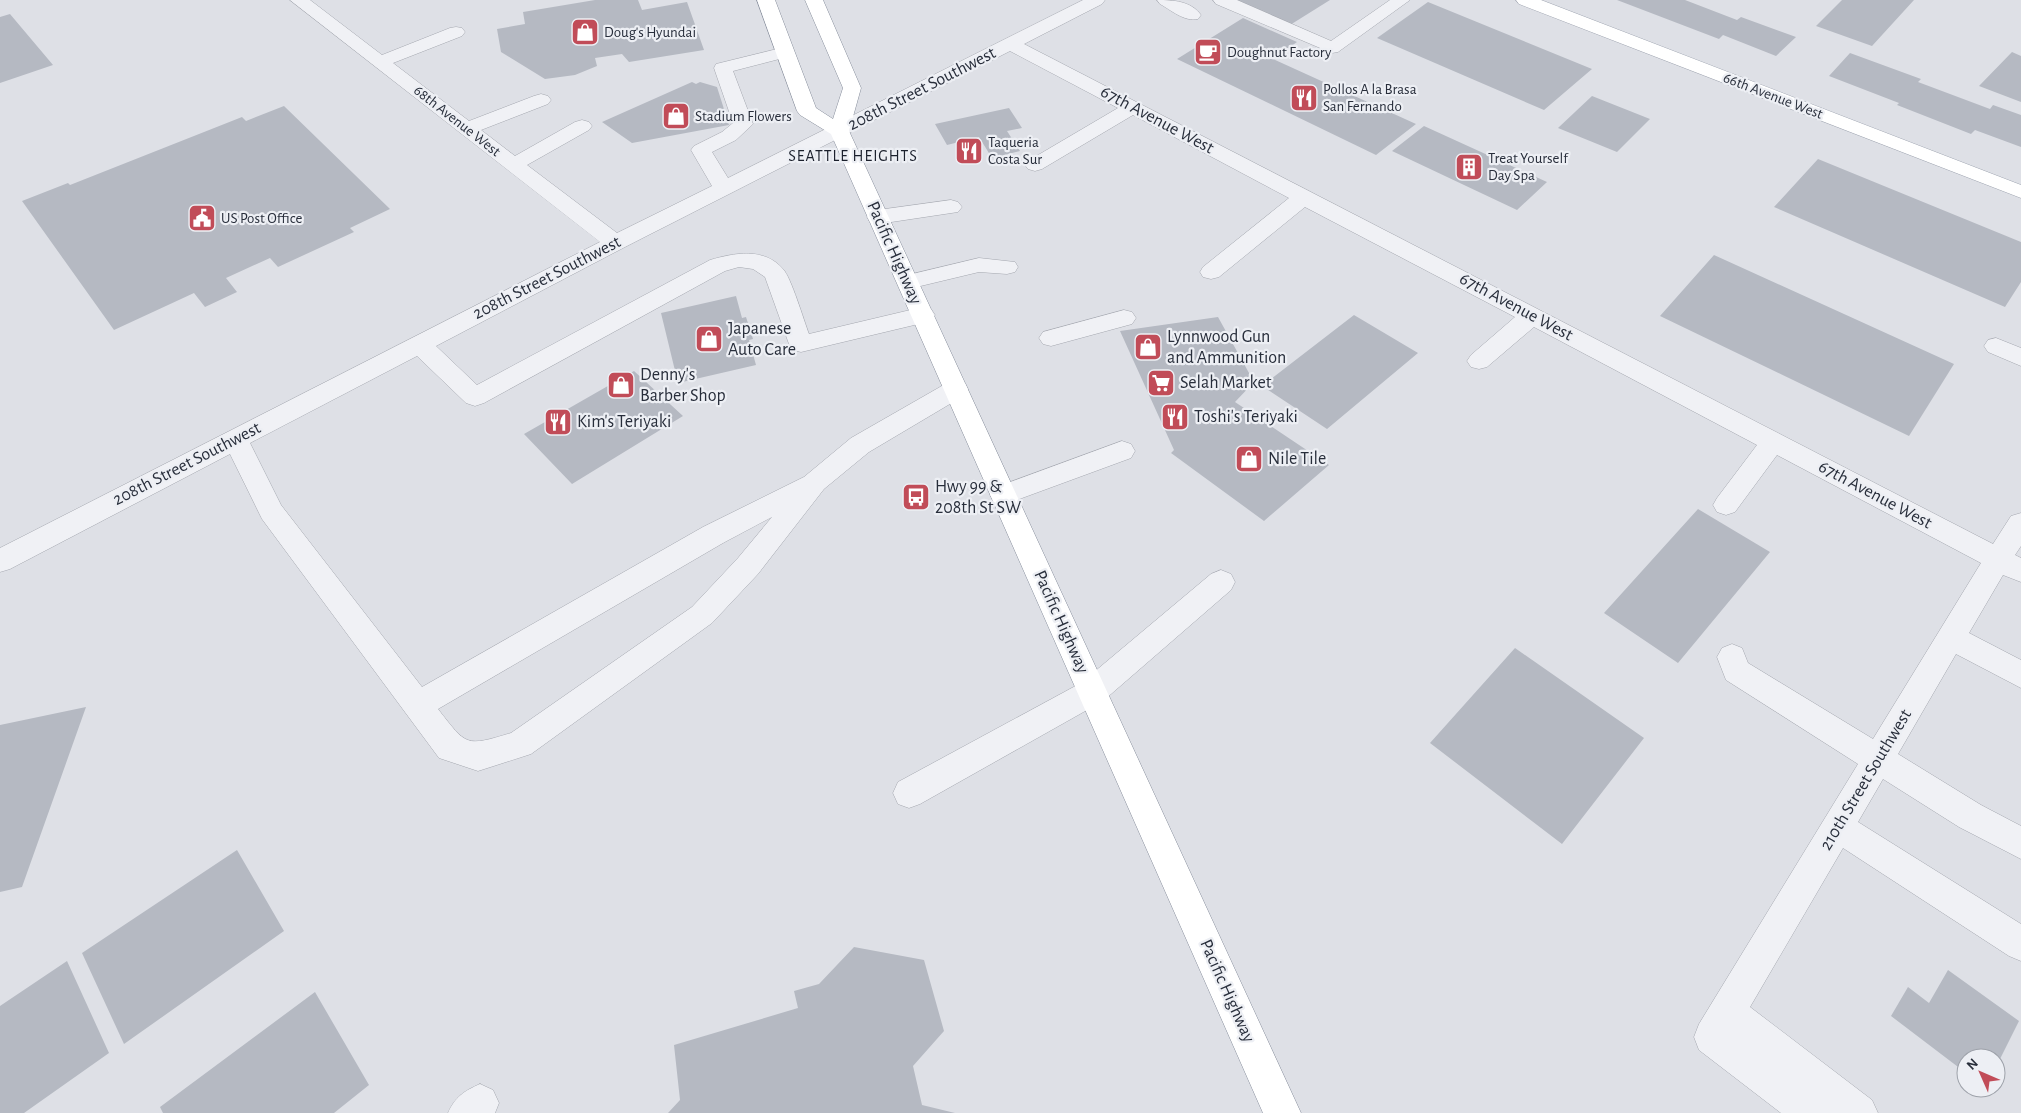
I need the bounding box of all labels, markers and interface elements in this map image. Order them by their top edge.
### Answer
shop icon: Doug's Hyundai [570,17,600,47]
place label: Doug's Hyundai [604,25,696,40]
cafe icon: Doughnut Factory [1193,37,1223,67]
street label: 208th Street Southwest [845,44,999,134]
place label: Doughnut Factory [1227,45,1332,60]
street label: 66th Avenue West [1721,70,1825,122]
place label: Pollos A la Brasa San Fernando [1323,82,1417,114]
street label: 68th Avenue West [411,83,503,159]
street label: 67th Avenue West [1097,83,1217,158]
restaurant icon: Pollos A la Brasa San Fernando [1289,83,1319,113]
shop icon: Stadium Flowers [661,101,691,131]
place label: Stadium Flowers [695,109,792,124]
place label: Taqueria Costa Sur [988,135,1042,167]
restaurant icon: Taqueria Costa Sur [954,136,984,166]
district label: SEATTLE HEIGHTS [788,148,918,164]
place label: Treat Yourself Day Spa [1488,151,1569,183]
building icon: Treat Yourself Day Spa [1454,152,1484,182]
street label: Pacific Highway [863,199,925,307]
public building icon: US Post Office [187,203,217,233]
place label: US Post Office [221,211,302,226]
street label: 208th Street Southwest [470,233,624,323]
street label: 67th Avenue West [1456,270,1576,345]
place label: Japanese Auto Care [728,320,796,359]
shop icon: Japanese Auto Care [694,324,724,354]
place label: Lynnwood Gun and Ammunition [1167,328,1286,367]
shop icon: Lynnwood Gun and Ammunition [1133,332,1163,362]
place label: Denny's Barber Shop [640,366,726,405]
supermarket icon: Selah Market [1146,368,1176,398]
shop icon: Denny's Barber Shop [606,370,636,400]
place label: Selah Market [1180,374,1272,392]
restaurant icon: Toshi's Teriyaki [1160,402,1190,432]
restaurant icon: Kim's Teriyaki [543,407,573,437]
place label: Toshi's Teriyaki [1194,408,1298,426]
place label: Kim's Teriyaki [577,413,671,431]
street label: 208th Street Southwest [110,419,264,509]
shop icon: Nile Tile [1234,444,1264,474]
place label: Nile Tile [1268,450,1326,468]
street label: 67th Avenue West [1815,458,1935,533]
place label: Hwy 99 & 208th St SW [935,478,1021,517]
bus stop icon: Hwy 99 & 208th St SW [901,482,931,512]
street label: Pacific Highway [1030,568,1092,676]
street label: 210th Street Southwest [1817,706,1915,854]
street label: Pacific Highway [1196,937,1258,1045]
north arrow [1956,1048,2006,1098]
text: N [1964,1056,1981,1073]

